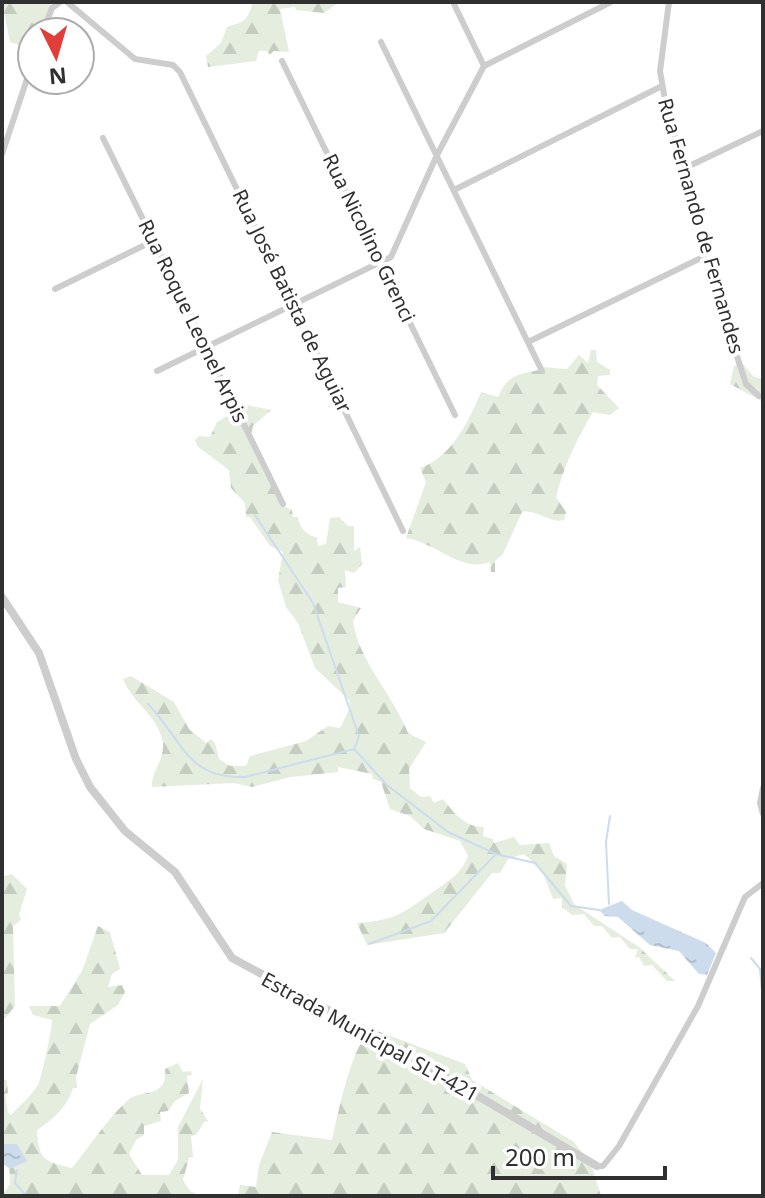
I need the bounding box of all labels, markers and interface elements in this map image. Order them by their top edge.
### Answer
north arrow [16,16,96,96]
text: N [48,61,68,93]
street label: Rua Fernando de Fernandes [652,95,751,357]
street label: Rua Nicolino Grenci [317,149,422,326]
street label: Rua José Batista de Aguiar [226,185,358,417]
street label: Rua Roque Leonel Arpis [132,215,254,427]
street label: Estrada Municipal SLT-421 [257,965,484,1108]
scale bar [493,1130,665,1180]
text: 200 m [505,1140,575,1173]

